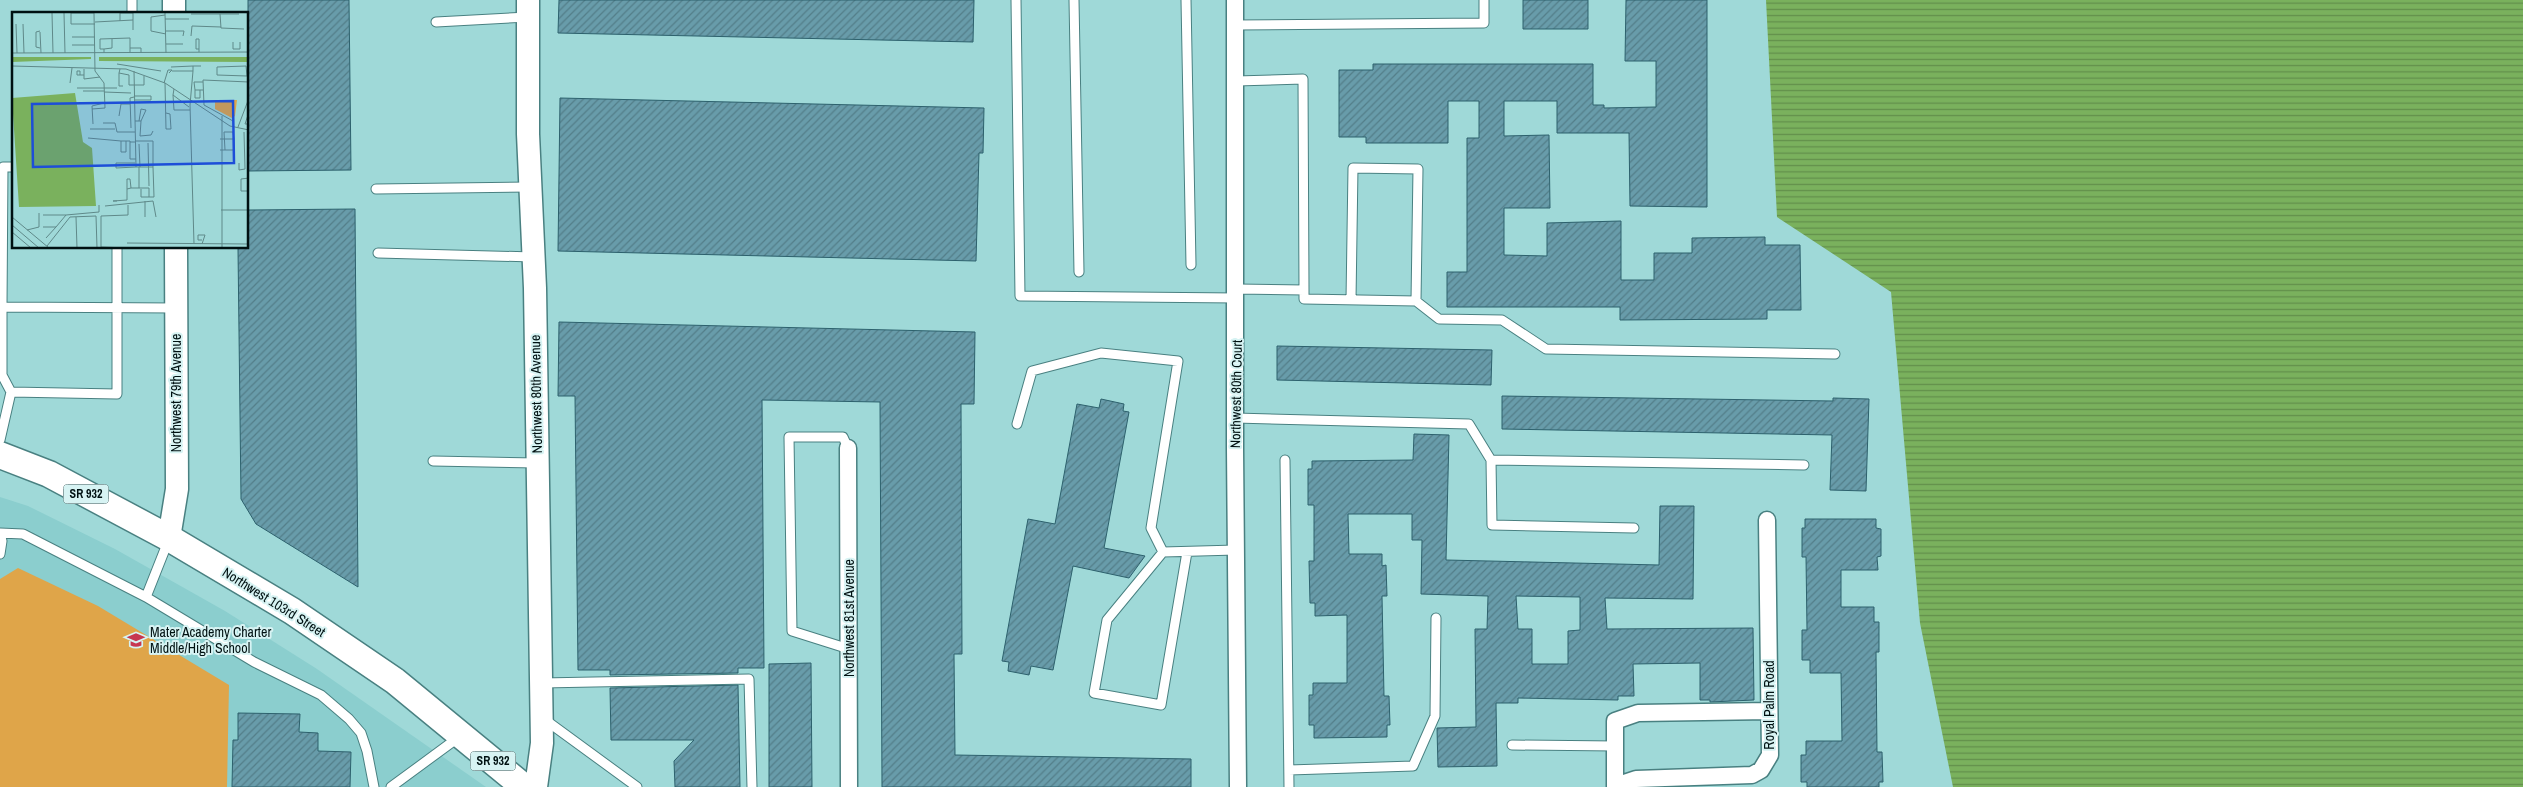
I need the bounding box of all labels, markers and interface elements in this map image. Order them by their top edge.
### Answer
inset map [12,12,249,249]
street label: Northwest 79th Avenue [167,334,185,452]
street label: Northwest 80th Avenue [526,335,546,453]
street label: Northwest 80th Court [1226,340,1246,448]
road number: SR 932 [64,484,108,504]
street label: Northwest 81st Avenue [840,559,858,677]
street label: Northwest 103rd Street [219,563,329,641]
place label: Mater Academy Charter Middle/High School [150,623,271,657]
school or university icon: Mater Academy Charter Middle/High School [126,630,146,650]
street label: Royal Palm Road [1760,660,1778,750]
road number: SR 932 [470,751,516,770]

